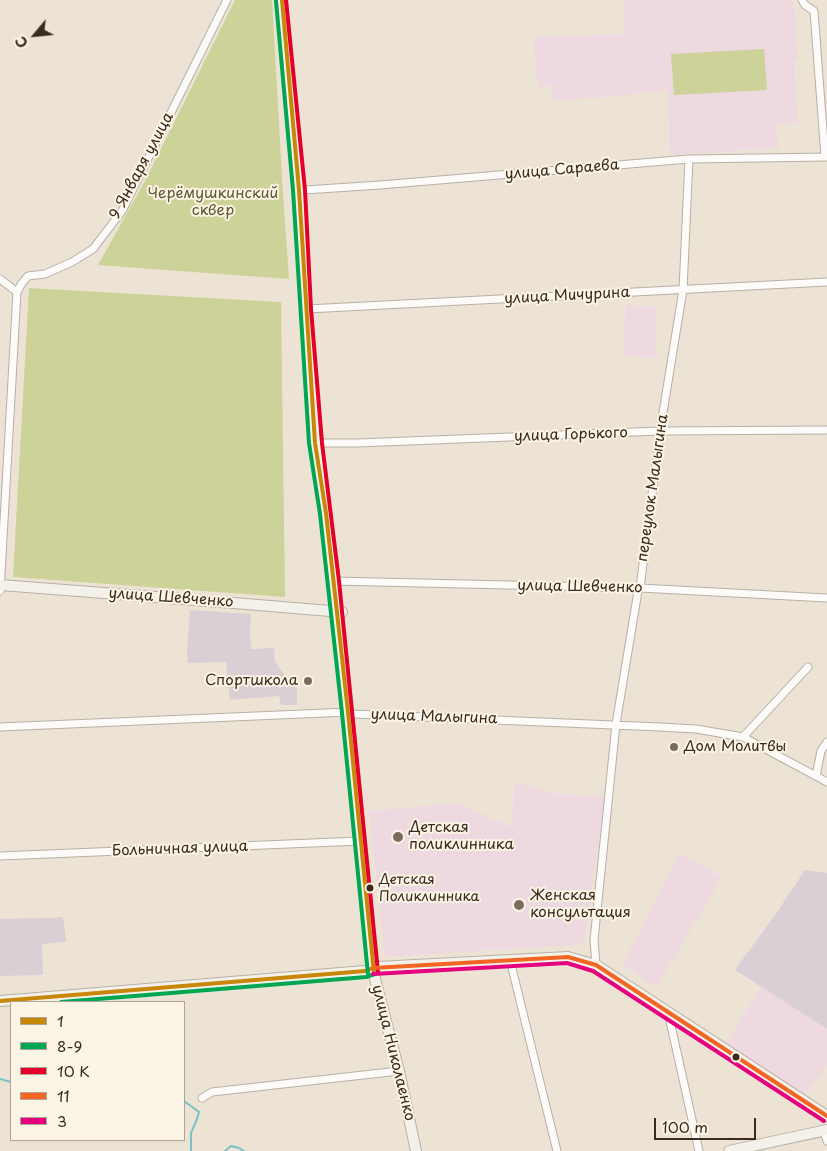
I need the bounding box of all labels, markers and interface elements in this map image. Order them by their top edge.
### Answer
north arrow [10,10,60,60]
text: С [10,33,33,52]
street label: 9 Января улица [106,110,178,222]
street label: улица Сараева [504,156,620,184]
park label: Черёмушкинский сквер [148,185,278,220]
street label: улица Мичурина [504,284,630,308]
street label: переулок Малыгина [634,413,672,563]
street label: улица Горького [514,424,628,446]
street label: улица Шевченко [517,577,643,597]
street label: улица Шевченко [108,585,234,611]
place label: Спортшкола [205,672,298,690]
marker: Спортшкола [302,675,314,687]
street label: улица Малыгина [370,706,498,728]
place label: Дом Молитвы [684,738,786,756]
marker: Дом Молитвы [668,741,680,753]
place label: Детская поликлинника [409,819,514,854]
marker: Детская поликлинника [391,830,405,844]
street label: Больничная улица [112,838,248,860]
place label: Детская Поликлинника [379,872,479,904]
marker: Детская Поликлинника [365,883,375,893]
place label: Женская консультация [530,887,631,922]
marker: Женская консультация [512,898,526,912]
street label: улица Николаенко [367,983,419,1123]
legend [10,1001,185,1141]
text: 1 [57,1009,64,1032]
text: 8-9 [57,1034,82,1057]
unlabelled marker [731,1052,741,1062]
text: 10 К [57,1059,90,1082]
text: 11 [57,1084,70,1107]
scale bar [657,1108,760,1140]
text: 3 [57,1109,67,1132]
text: 100 m [662,1115,708,1138]

